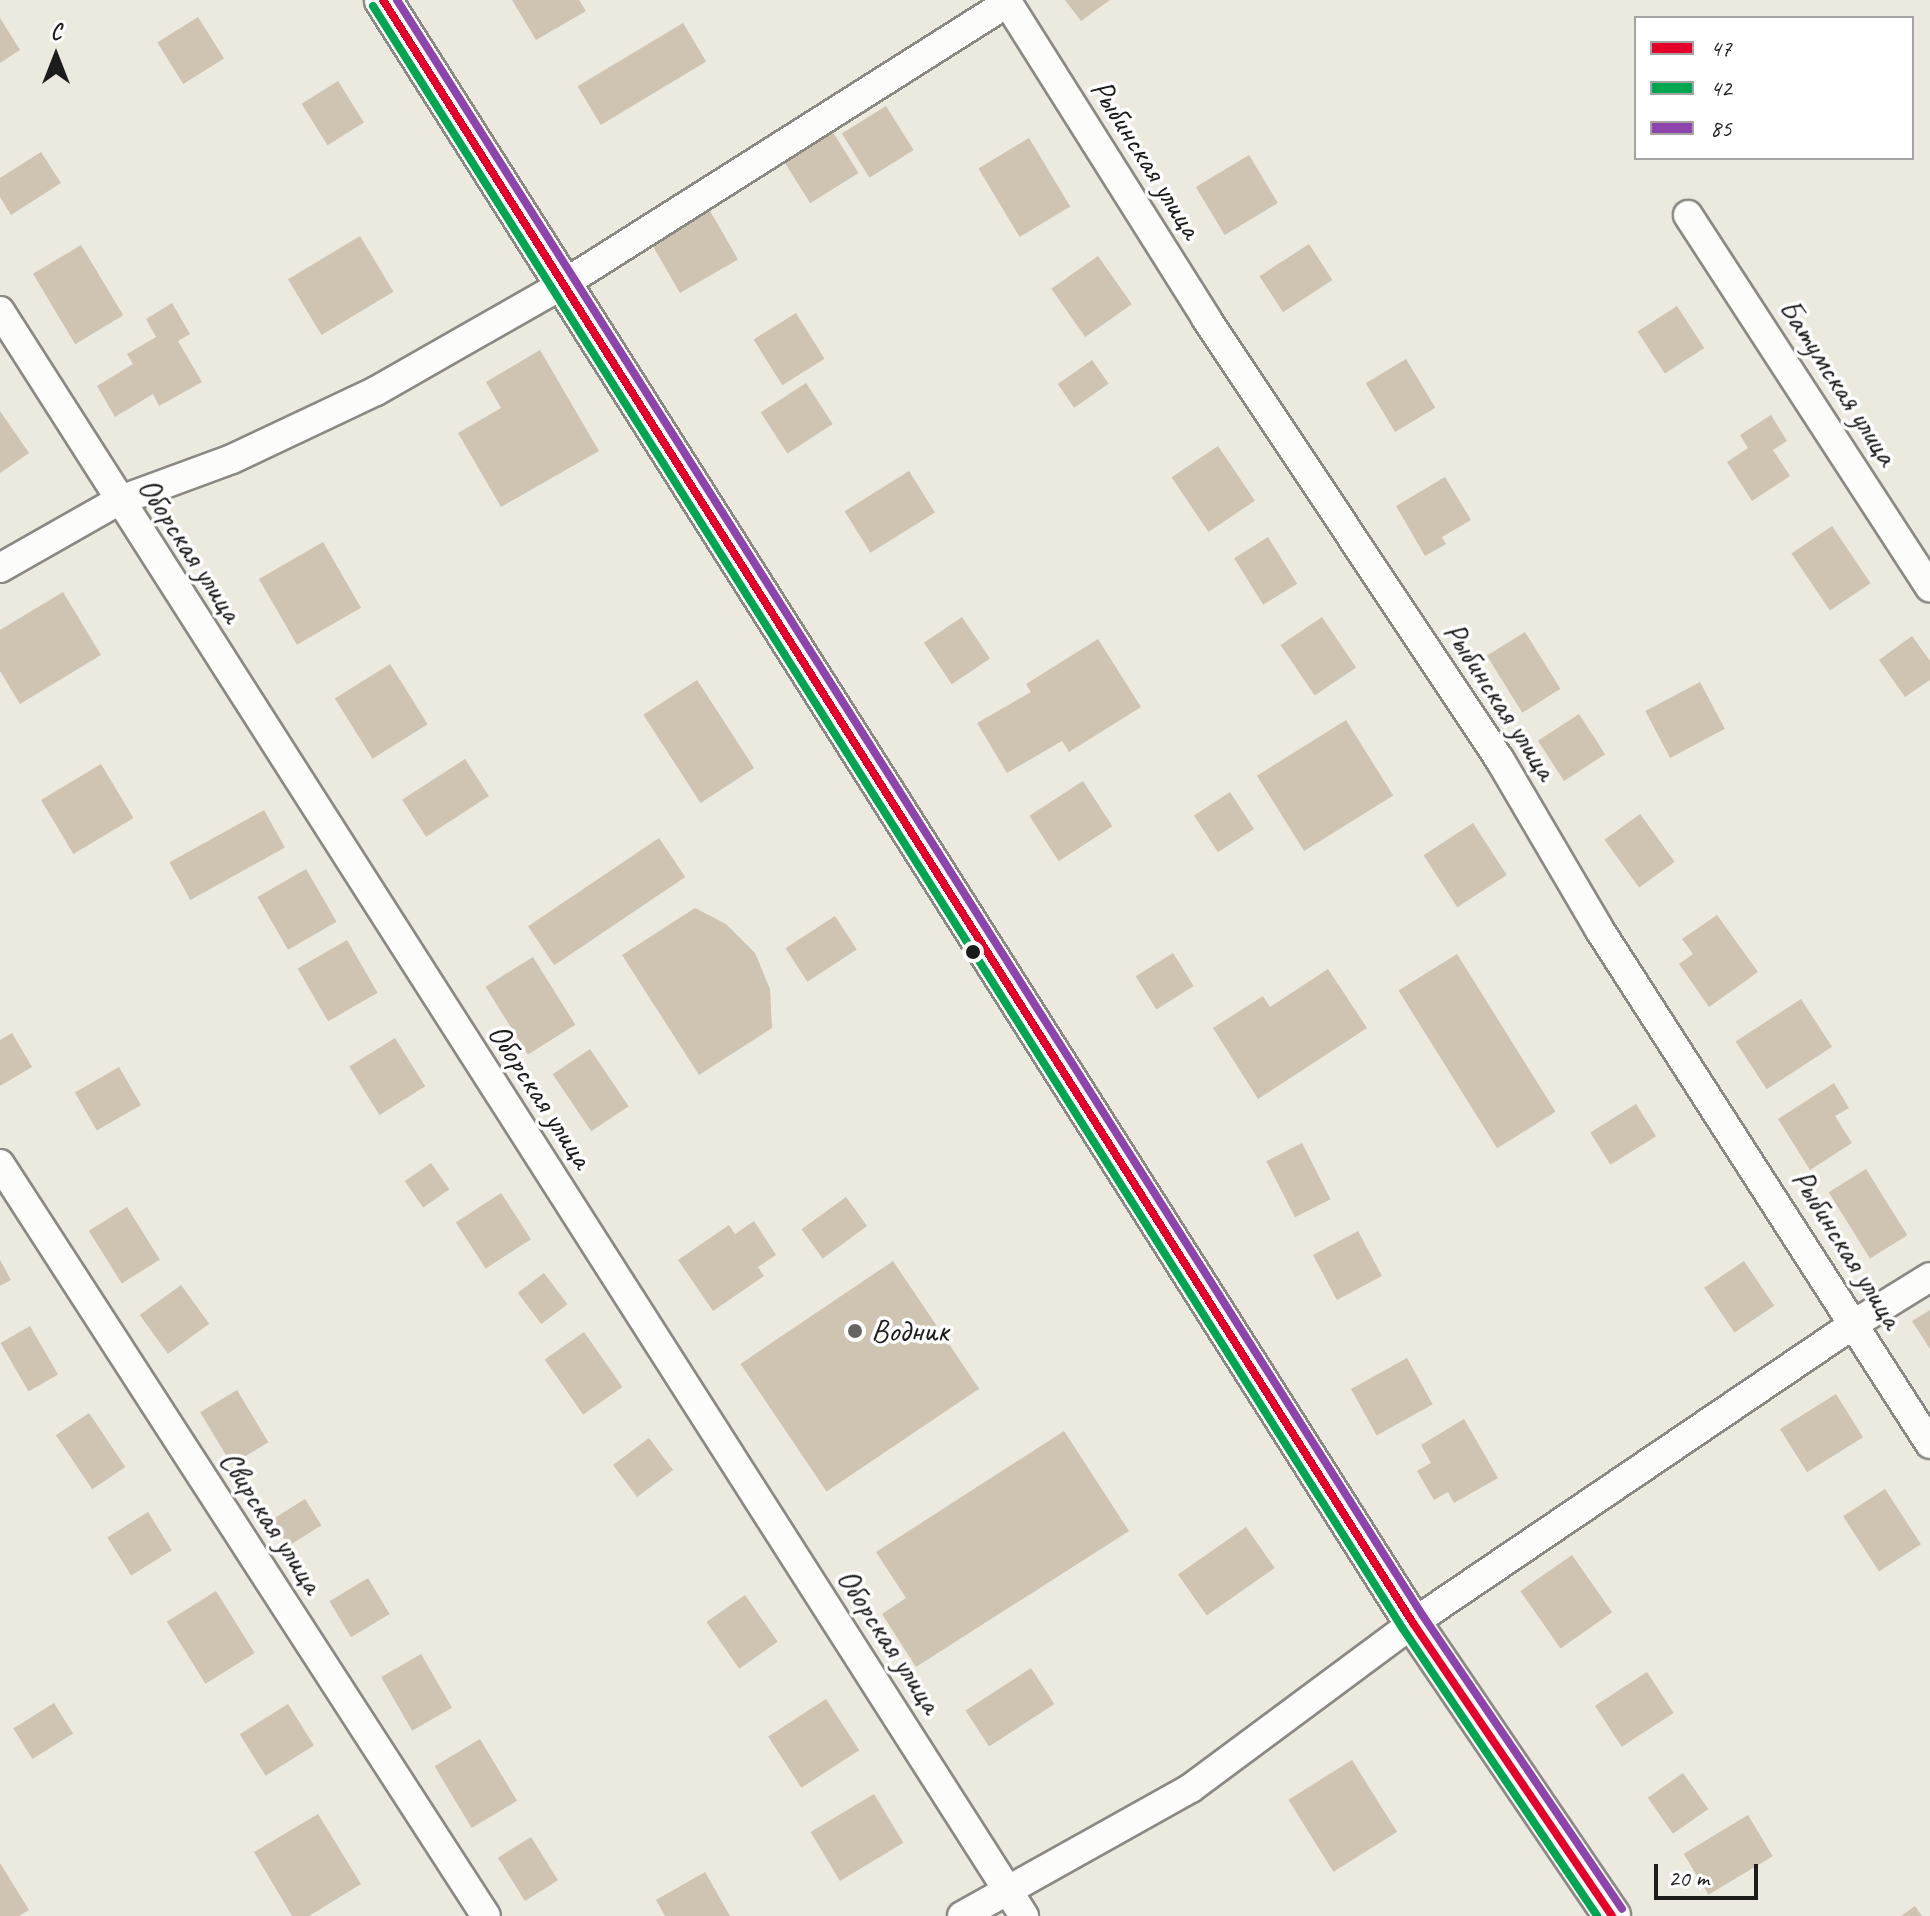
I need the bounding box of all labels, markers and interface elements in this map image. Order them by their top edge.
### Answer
north arrow [16,16,96,96]
legend [1634,16,1914,160]
text: С [51,18,61,46]
text: 47 [1710,33,1732,63]
street label: Рыбинская улица [1082,72,1210,246]
text: 42 [1710,73,1732,103]
text: 85 [1710,113,1732,143]
street label: Батумская улица [1769,290,1907,474]
street label: Оборская улица [129,470,251,630]
street label: Рыбинская улица [1435,614,1565,788]
unlabelled marker [965,944,981,960]
street label: Оборская улица [479,1016,601,1176]
street label: Рыбинская улица [1783,1162,1911,1336]
place label: Водник [871,1312,949,1350]
marker: Водник [846,1322,864,1340]
street label: Свирская улица [210,1443,332,1601]
street label: Оборская улица [828,1561,950,1721]
scale bar [1658,1848,1762,1898]
text: 20 m [1668,1863,1709,1893]

